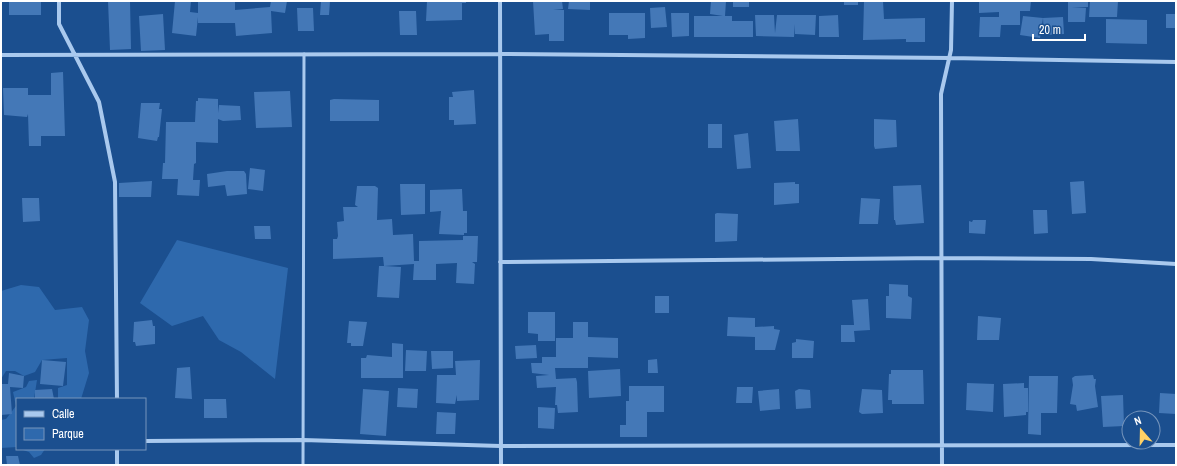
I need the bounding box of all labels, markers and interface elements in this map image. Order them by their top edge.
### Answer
scale bar [1033,16,1085,42]
text: 20 m [1039,22,1061,38]
legend [16,398,146,450]
text: Calle [52,406,74,422]
north arrow [1121,410,1161,450]
text: N [1132,413,1143,428]
text: Parque [52,426,84,442]

